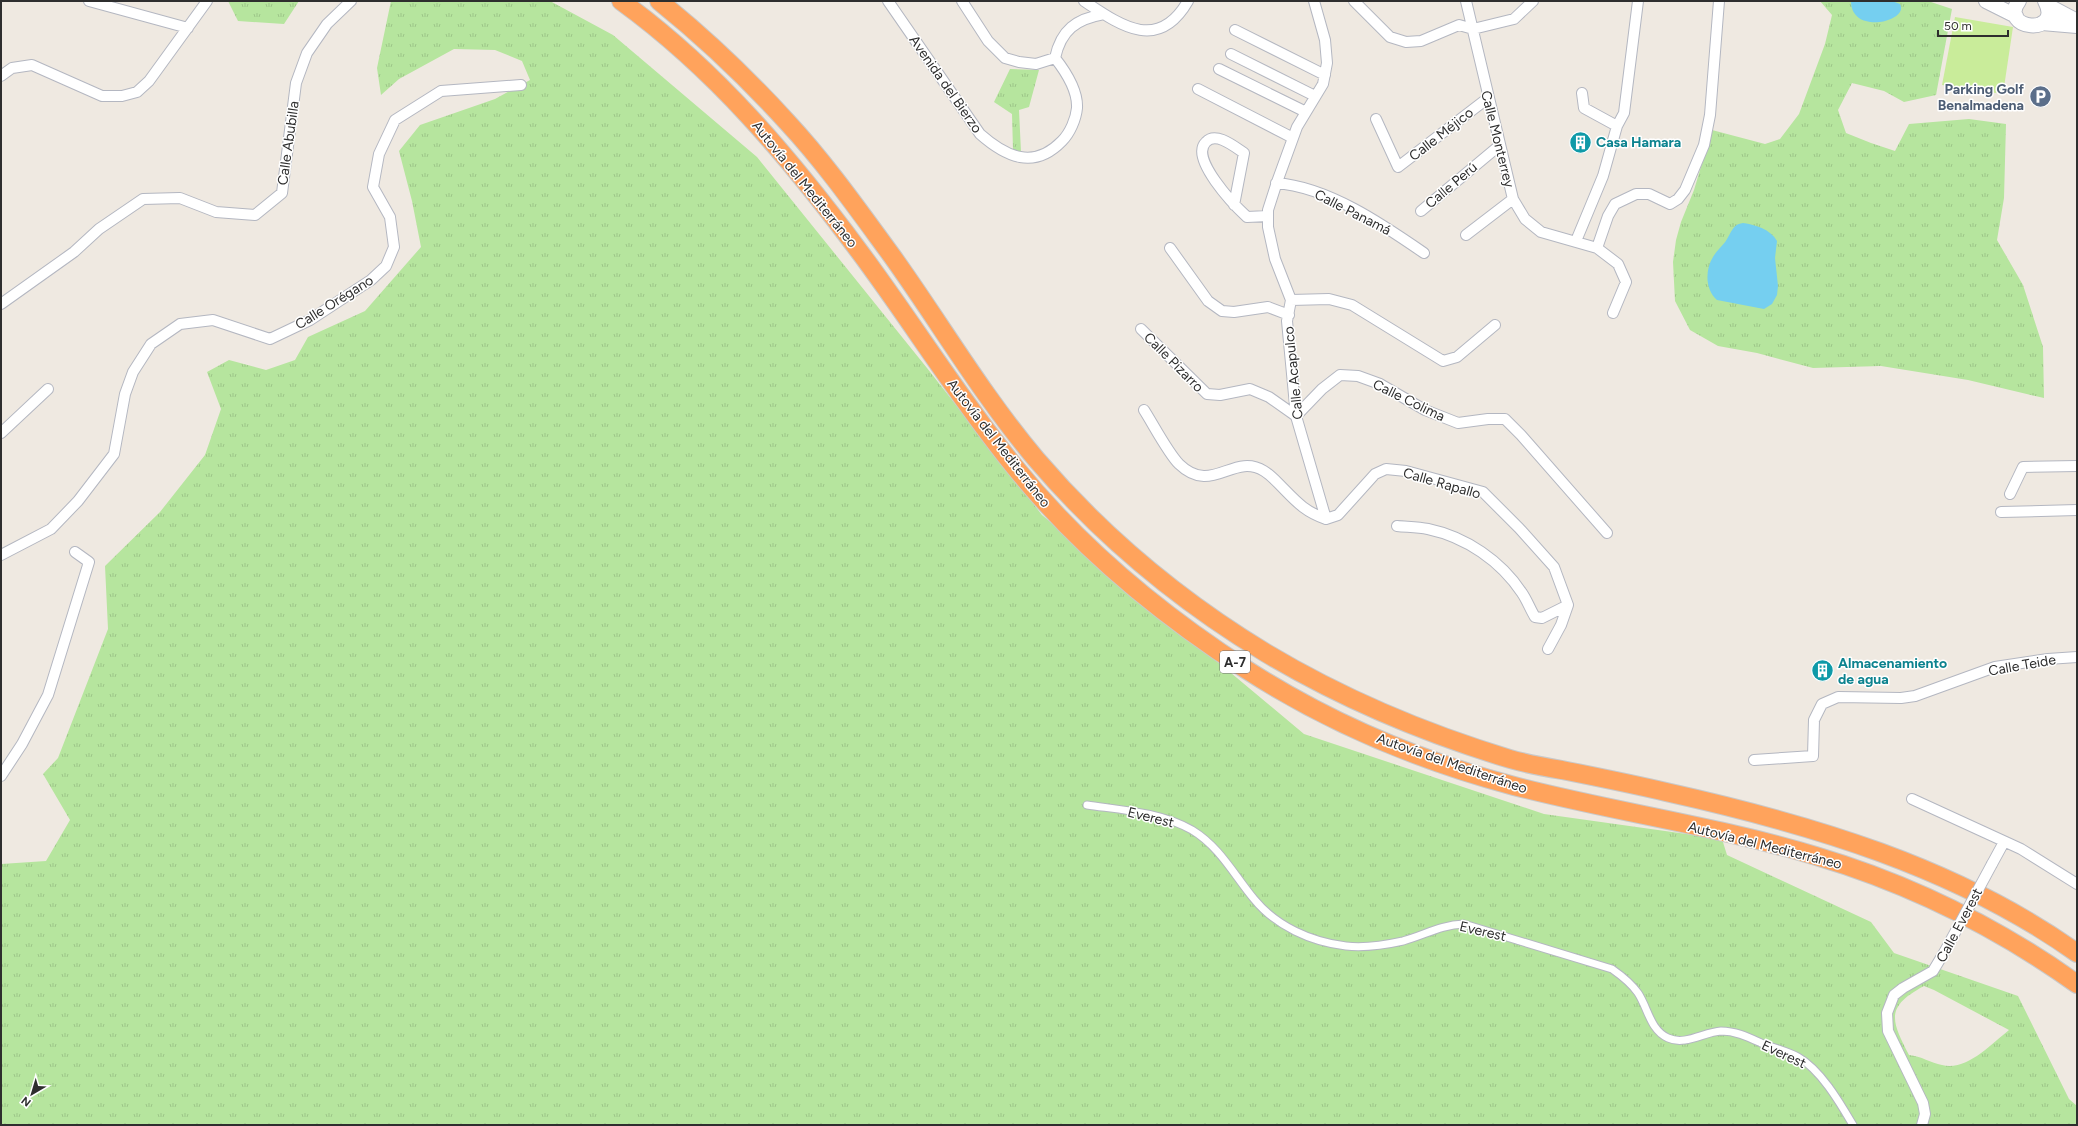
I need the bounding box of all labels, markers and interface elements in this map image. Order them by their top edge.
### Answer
scale bar [1938,12,2008,38]
text: 50 m [1944,19,1972,33]
street label: Avenida del Bierzo [906,32,986,136]
place label: Parking Golf Benalmadena [1938,81,2024,114]
parking icon: Parking Golf Benalmadena [2027,84,2053,110]
street label: Calle Monterrey [1477,89,1518,190]
street label: Calle Abubilla [274,100,303,186]
street label: Calle Méjico [1406,104,1477,165]
street label: Autovía del Mediterráneo [748,118,861,251]
building icon: Casa Hamara [1568,129,1594,155]
place label: Casa Hamara [1596,134,1681,151]
street label: Calle Perú [1422,159,1481,212]
street label: Calle Panamá [1312,186,1394,239]
street label: Calle Orégano [292,272,377,333]
street label: Calle Acapulco [1280,326,1307,420]
street label: Calle Pizarro [1140,329,1207,396]
street label: Autovía del Mediterráneo [943,376,1054,511]
street label: Calle Colima [1370,376,1448,425]
street label: Calle Rapallo [1401,464,1483,503]
road number: A-7 [1220,651,1250,673]
street label: Calle Teide [1987,651,2057,680]
place label: Almacenamiento de agua [1838,655,1947,688]
building icon: Almacenamiento de agua [1809,658,1835,684]
street label: Autovía del Mediterráneo [1374,730,1529,797]
street label: Everest [1126,804,1176,831]
street label: Autovía del Mediterráneo [1686,818,1844,873]
street label: Calle Everest [1933,885,1986,965]
street label: Everest [1458,918,1508,945]
street label: Everest [1759,1037,1809,1072]
north arrow [12,1074,52,1114]
text: N [19,1094,34,1109]

